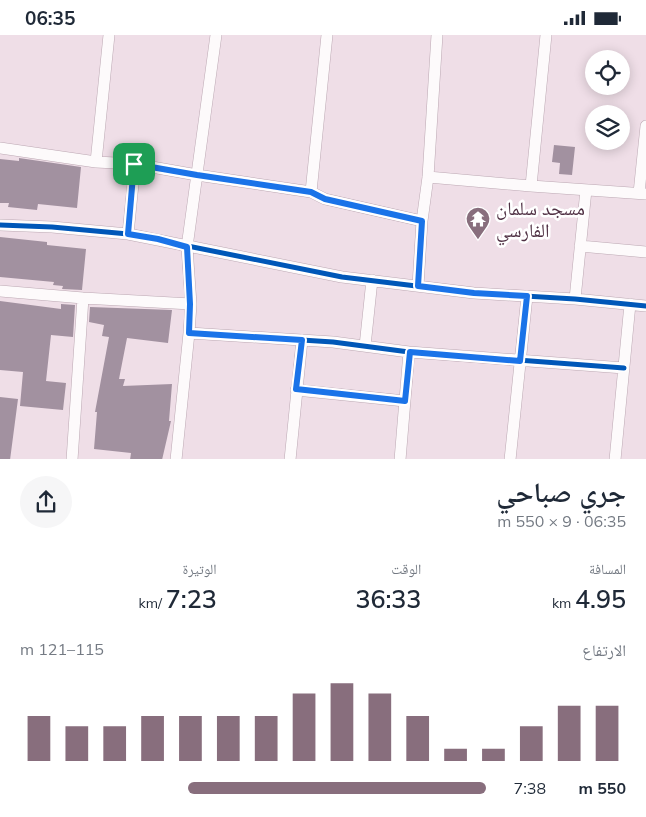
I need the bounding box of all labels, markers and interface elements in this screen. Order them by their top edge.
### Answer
text: 06:35 [25,6,75,30]
map controls [585,50,630,150]
button: locate [585,50,630,95]
button: layers [585,105,630,150]
pin [113,143,155,185]
icon: arrive [120,150,148,178]
place label: مسجد سلمان الفارسي [496,196,585,246]
temple icon: مسجد سلمان الفارسي [465,206,491,240]
text: جري صباحي [496,474,626,509]
button: share [20,476,72,528]
text: 06:35 · 9 × 550 m [497,511,626,531]
text: الوتيرة [183,560,217,578]
text: الوقت [391,560,421,578]
text: المسافة [589,560,626,578]
text: 7:23 [166,583,217,614]
text: 36:33 [355,583,421,614]
text: 4.95 [575,583,626,614]
text: /km [139,594,166,612]
text: km [552,594,575,612]
text: 115–121 m [20,639,104,659]
text: الارتفاع [582,640,626,660]
text: 7:38 [514,778,546,798]
text: 550 m [578,778,626,798]

